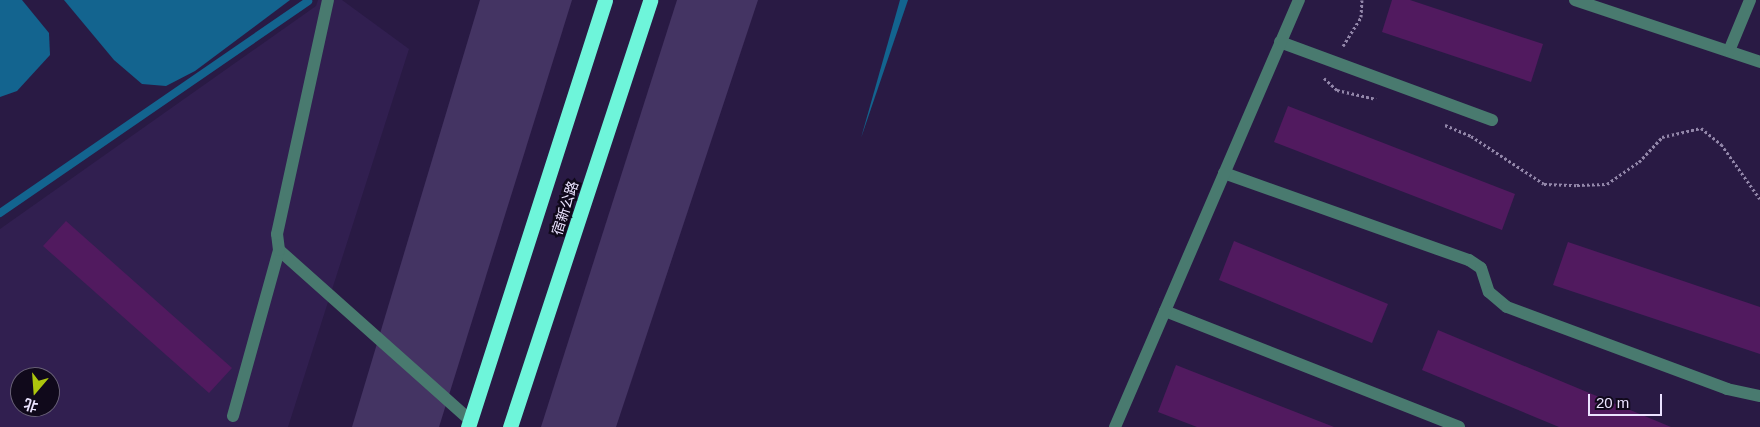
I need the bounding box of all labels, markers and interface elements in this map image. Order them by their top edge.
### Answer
street label: 宿新公路 [548,179,582,237]
north arrow [10,367,60,417]
scale bar [1590,384,1664,416]
text: 20 m [1596,394,1629,411]
text: 北 [22,396,40,415]

